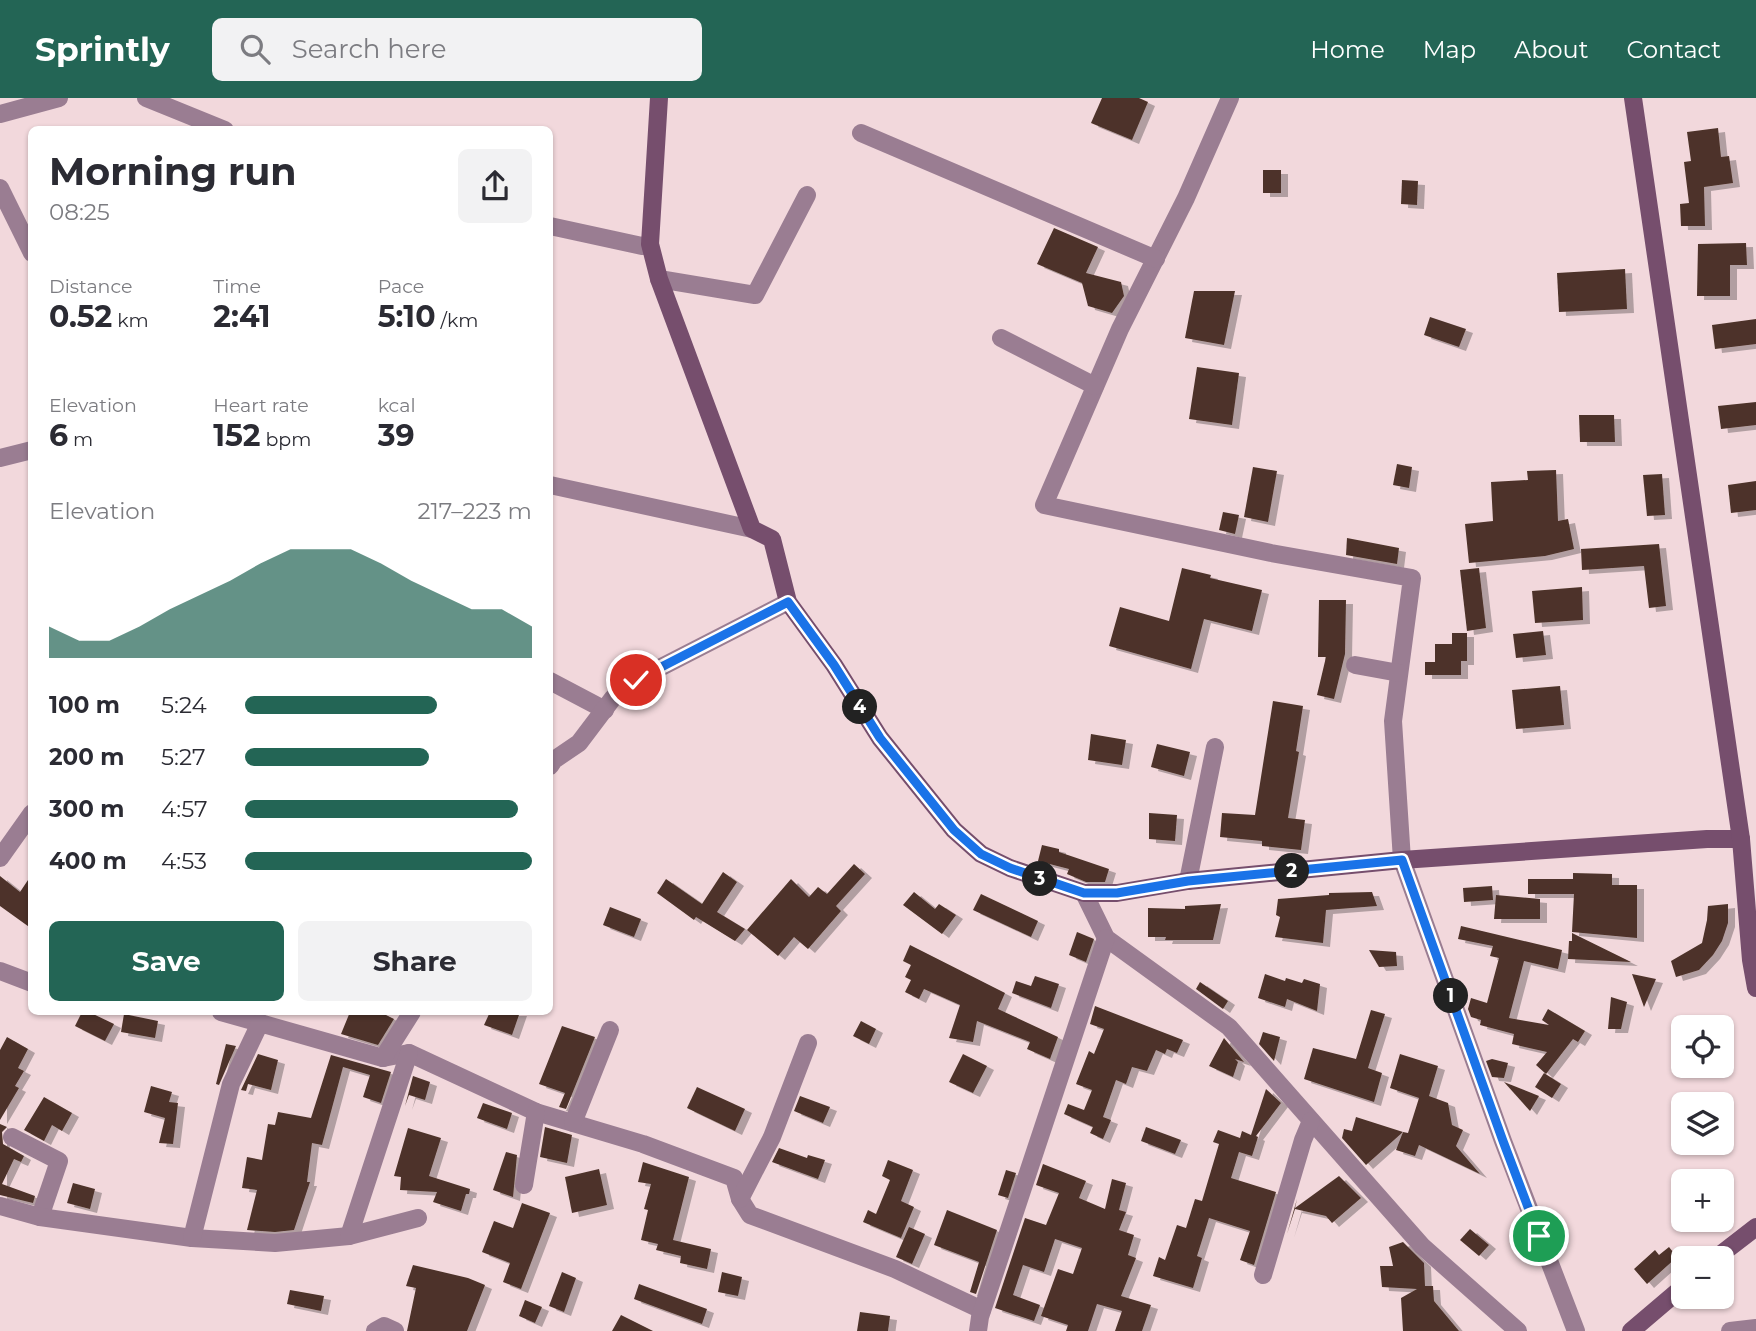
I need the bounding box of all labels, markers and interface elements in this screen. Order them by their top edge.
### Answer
search box [212,18,702,81]
text: Sprintly [35,29,170,69]
icon: search [236,30,274,68]
text: Search here [292,33,446,65]
text: Home [1310,35,1385,64]
text: Map [1423,35,1476,64]
text: About [1514,35,1588,64]
text: Contact [1626,35,1721,64]
text: Morning run [49,148,297,195]
button: share [458,149,532,223]
text: 08:25 [49,198,110,226]
text: Distance [49,275,132,298]
text: Time [213,275,261,298]
text: Pace [378,275,424,298]
text: 0.52 [49,298,112,335]
text: 2:41 [213,298,271,335]
text: 5:10 [378,298,436,335]
text: km [112,309,149,332]
text: /km [436,309,478,332]
text: Elevation [49,394,137,417]
text: Heart rate [213,394,309,417]
text: kcal [378,394,416,417]
text: 6 [49,417,68,454]
text: 152 [213,417,261,454]
text: 39 [378,417,415,454]
text: m [68,428,93,451]
text: bpm [261,428,311,451]
text: Elevation [49,497,155,525]
text: 217–223 m [417,497,532,525]
pin [606,650,666,710]
icon: check [617,661,655,699]
pin: 4 [842,690,878,724]
text: 100 m [49,691,120,719]
text: 5:24 [161,691,207,719]
text: 4 [853,695,866,718]
text: 200 m [49,743,124,771]
text: 5:27 [161,743,205,771]
text: 300 m [49,795,125,823]
text: 4:57 [161,795,207,823]
text: 400 m [49,847,127,875]
text: 4:53 [161,847,207,875]
pin: 2 [1274,854,1310,888]
text: 2 [1286,859,1297,882]
pin: 3 [1023,862,1058,896]
text: 3 [1034,867,1045,890]
button: Save [49,921,284,1001]
button: Share [298,921,532,1001]
pin: 1 [1434,978,1468,1014]
text: 1 [1447,984,1454,1007]
map controls [1671,1015,1734,1309]
button: locate [1671,1015,1734,1078]
button: layers [1671,1092,1734,1155]
button: + [1671,1169,1734,1232]
pin [1509,1206,1569,1266]
icon: arrive [1520,1217,1558,1255]
button: − [1671,1246,1734,1309]

